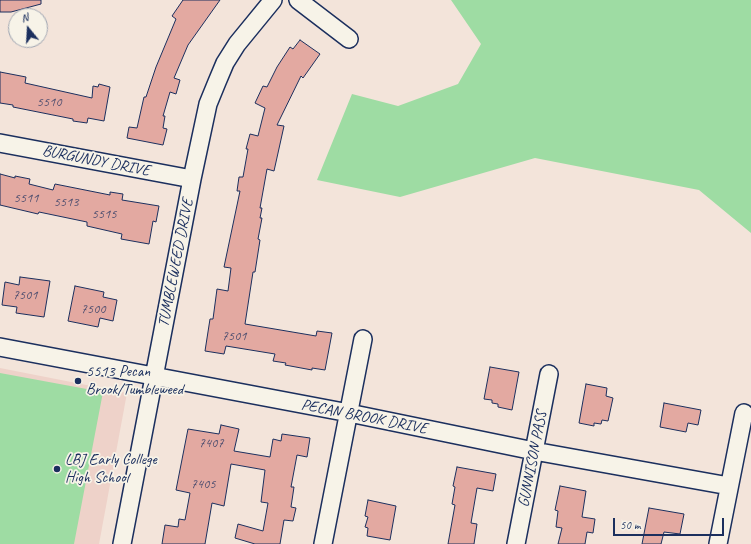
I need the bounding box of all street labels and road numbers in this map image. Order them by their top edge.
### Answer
street label: BURGUNDY DRIVE [41,141,151,181]
street label: TUMBLEWEED DRIVE [154,197,198,329]
street label: PECAN BROOK DRIVE [299,395,429,439]
street label: GUNNISON PASS [514,409,552,509]

